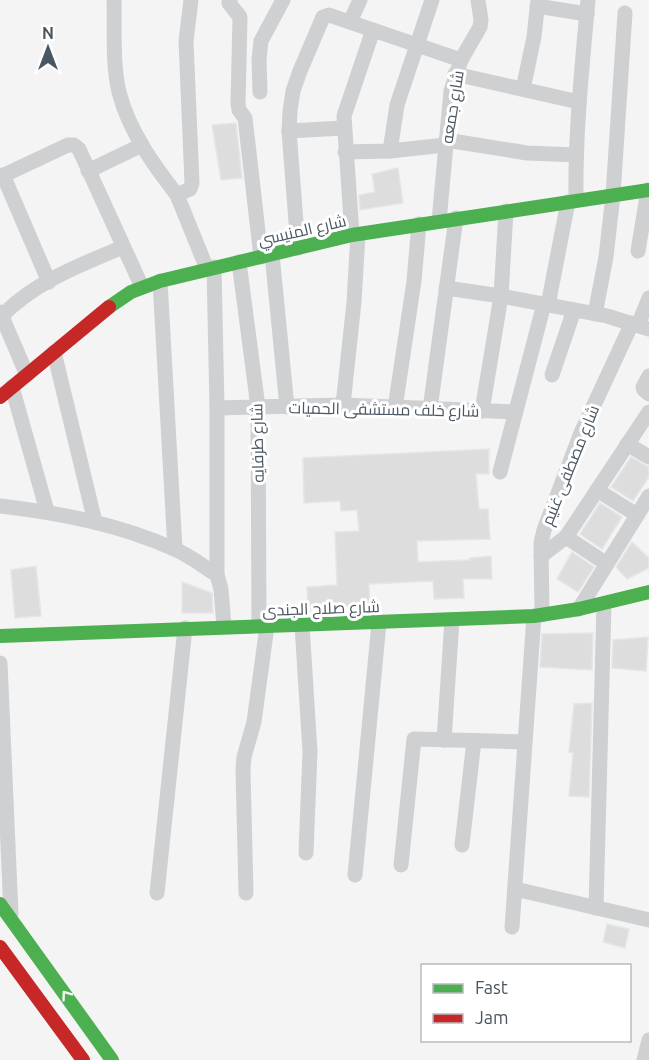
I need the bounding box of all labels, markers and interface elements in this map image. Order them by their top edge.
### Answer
north arrow [18,18,78,78]
text: N [42,24,54,42]
street label: شارع جمعه [437,69,470,145]
street label: شارع المنيسي [256,211,349,253]
street label: شارع خلف مستشفى الحميات [288,398,480,423]
street label: شارع مصطفى غنيم [538,402,605,529]
street label: شارع طرفايه [247,403,270,483]
street label: شارع صلاح الجندى [262,597,380,622]
legend [421,964,631,1042]
text: Fast [475,977,508,997]
one-way arrow [62,991,73,1002]
text: Jam [475,1007,509,1027]

